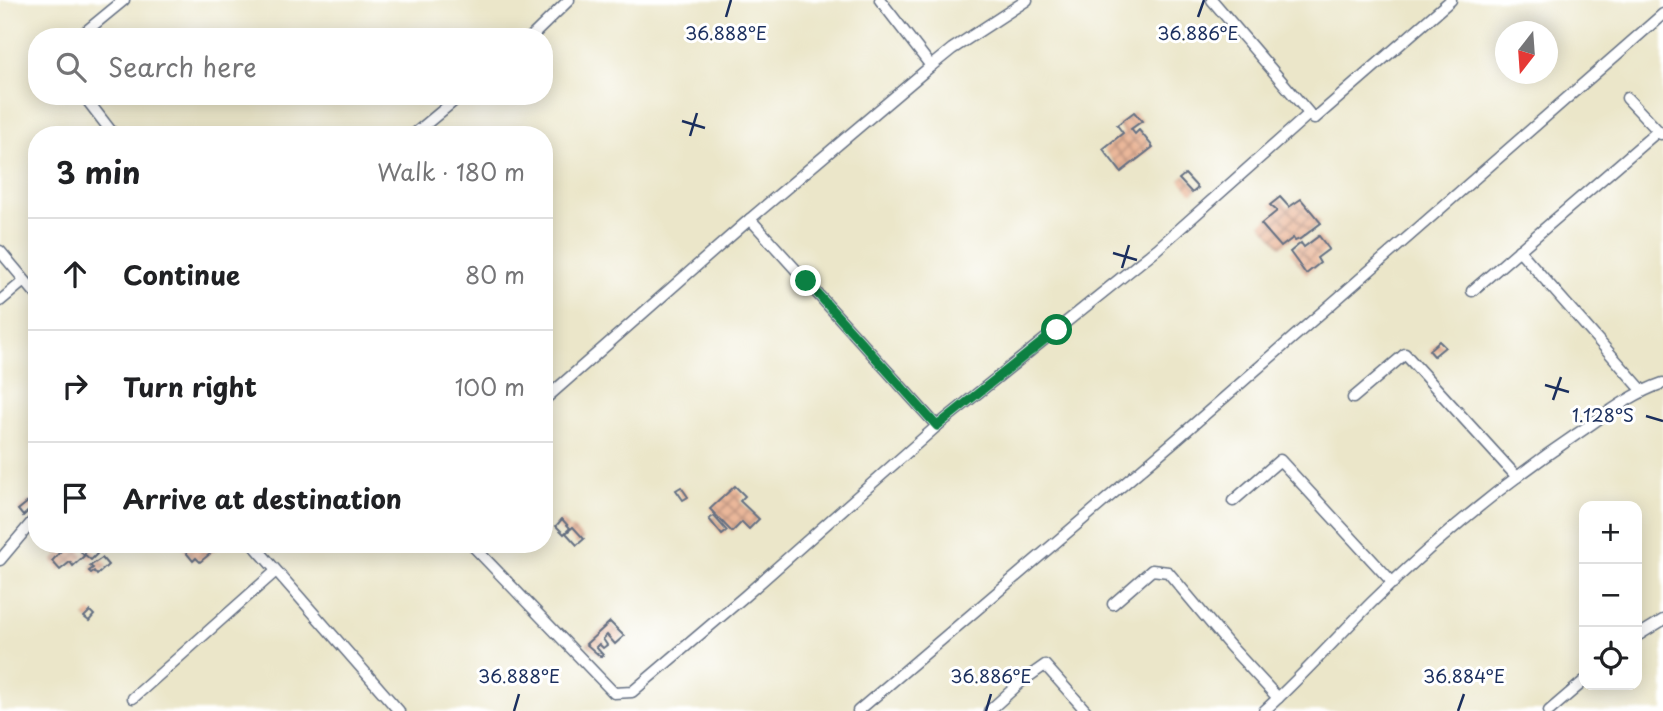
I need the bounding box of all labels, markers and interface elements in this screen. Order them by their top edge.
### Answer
text: 36.888°E [685,19,767,46]
text: 36.886°E [1157,19,1239,46]
north arrow [1495,21,1558,84]
search box [28,28,553,105]
text: Search here [108,47,257,86]
icon: search [52,48,90,86]
text: 3 min [56,149,141,194]
text: Walk · 180 m [377,154,525,189]
icon: ahead [56,255,94,293]
text: Continue [123,255,240,294]
text: 80 m [465,257,525,292]
route end [790,265,821,296]
route start [1041,314,1072,345]
icon: right [56,367,94,405]
text: Turn right [123,367,257,406]
text: 100 m [455,369,525,404]
text: 1.128°S [1572,401,1634,428]
icon: arrive [56,479,94,517]
text: Arrive at destination [123,479,402,518]
map controls [1579,501,1642,690]
button: + [1579,501,1642,564]
button: − [1579,564,1642,627]
button: locate [1579,627,1642,690]
text: 36.888°E [478,662,560,689]
text: 36.886°E [950,662,1032,689]
text: 36.884°E [1423,662,1505,689]

